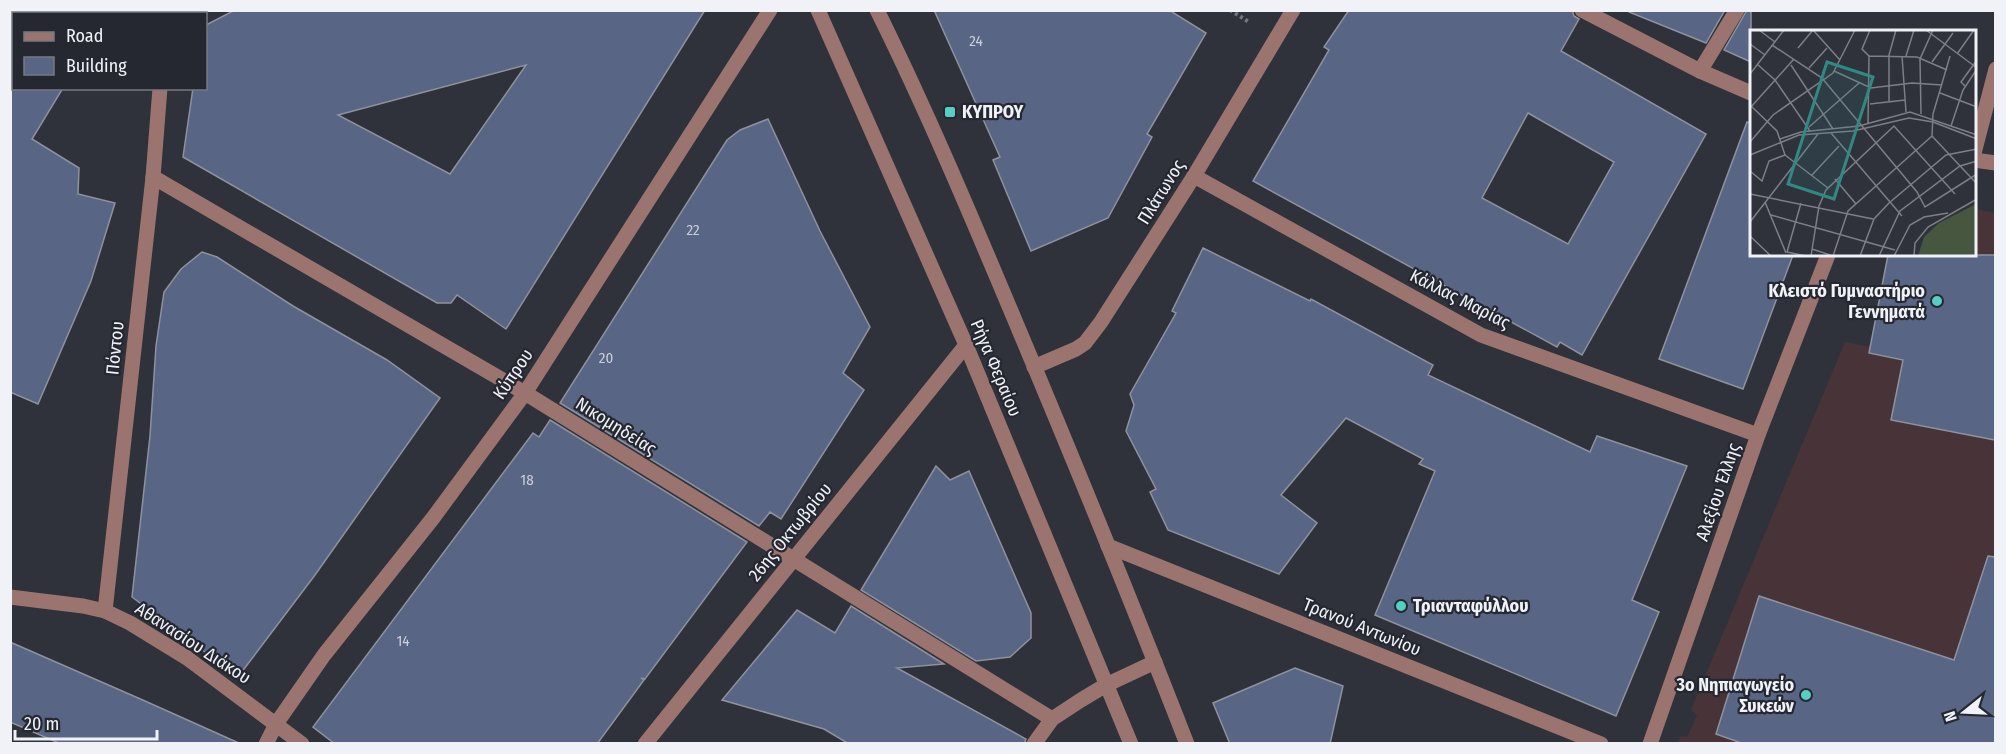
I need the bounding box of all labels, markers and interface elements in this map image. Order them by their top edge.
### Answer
legend [12,12,207,90]
text: Road [66,25,103,47]
inset map [1750,30,1976,256]
house number: 24 [969,32,983,50]
text: Building [66,55,127,77]
place label: ΚΥΠΡΟΥ [962,101,1023,123]
marker: ΚΥΠΡΟΥ [943,105,957,119]
street label: Πλάτωνος [1132,155,1190,229]
house number: 22 [686,221,700,239]
street label: Κάλλας Μαρίας [1406,264,1514,334]
place label: Κλειστό Γυμναστήριο Γεννηματά [1768,280,1925,323]
marker: Κλειστό Γυμναστήριο Γεννηματά [1930,294,1944,308]
street label: Ρήγα Φεραίου [966,316,1026,420]
street label: Πόντου [101,320,129,376]
street label: Κύπρου [488,345,538,403]
house number: 20 [599,349,613,367]
street label: Νικομηδείας [572,393,661,460]
street label: Αλεξίου Έλλης [1691,440,1745,544]
house number: 18 [520,471,534,489]
street label: 26ης Οκτωβρίου [744,478,836,586]
street label: Τρανού Αντωνίου [1300,593,1424,661]
place label: Τριανταφύλλου [1413,595,1528,617]
street label: Αθανασίου Διάκου [131,597,255,689]
marker: Τριανταφύλλου [1394,599,1408,613]
house number: 14 [396,632,410,650]
place label: 3ο Νηπιαγωγείο Συκεών [1675,674,1795,717]
north arrow [1934,682,1994,742]
marker: 3ο Νηπιαγωγείο Συκεών [1799,688,1813,702]
scale bar [15,703,158,741]
text: N [1940,709,1961,724]
text: 20 m [24,713,59,735]

